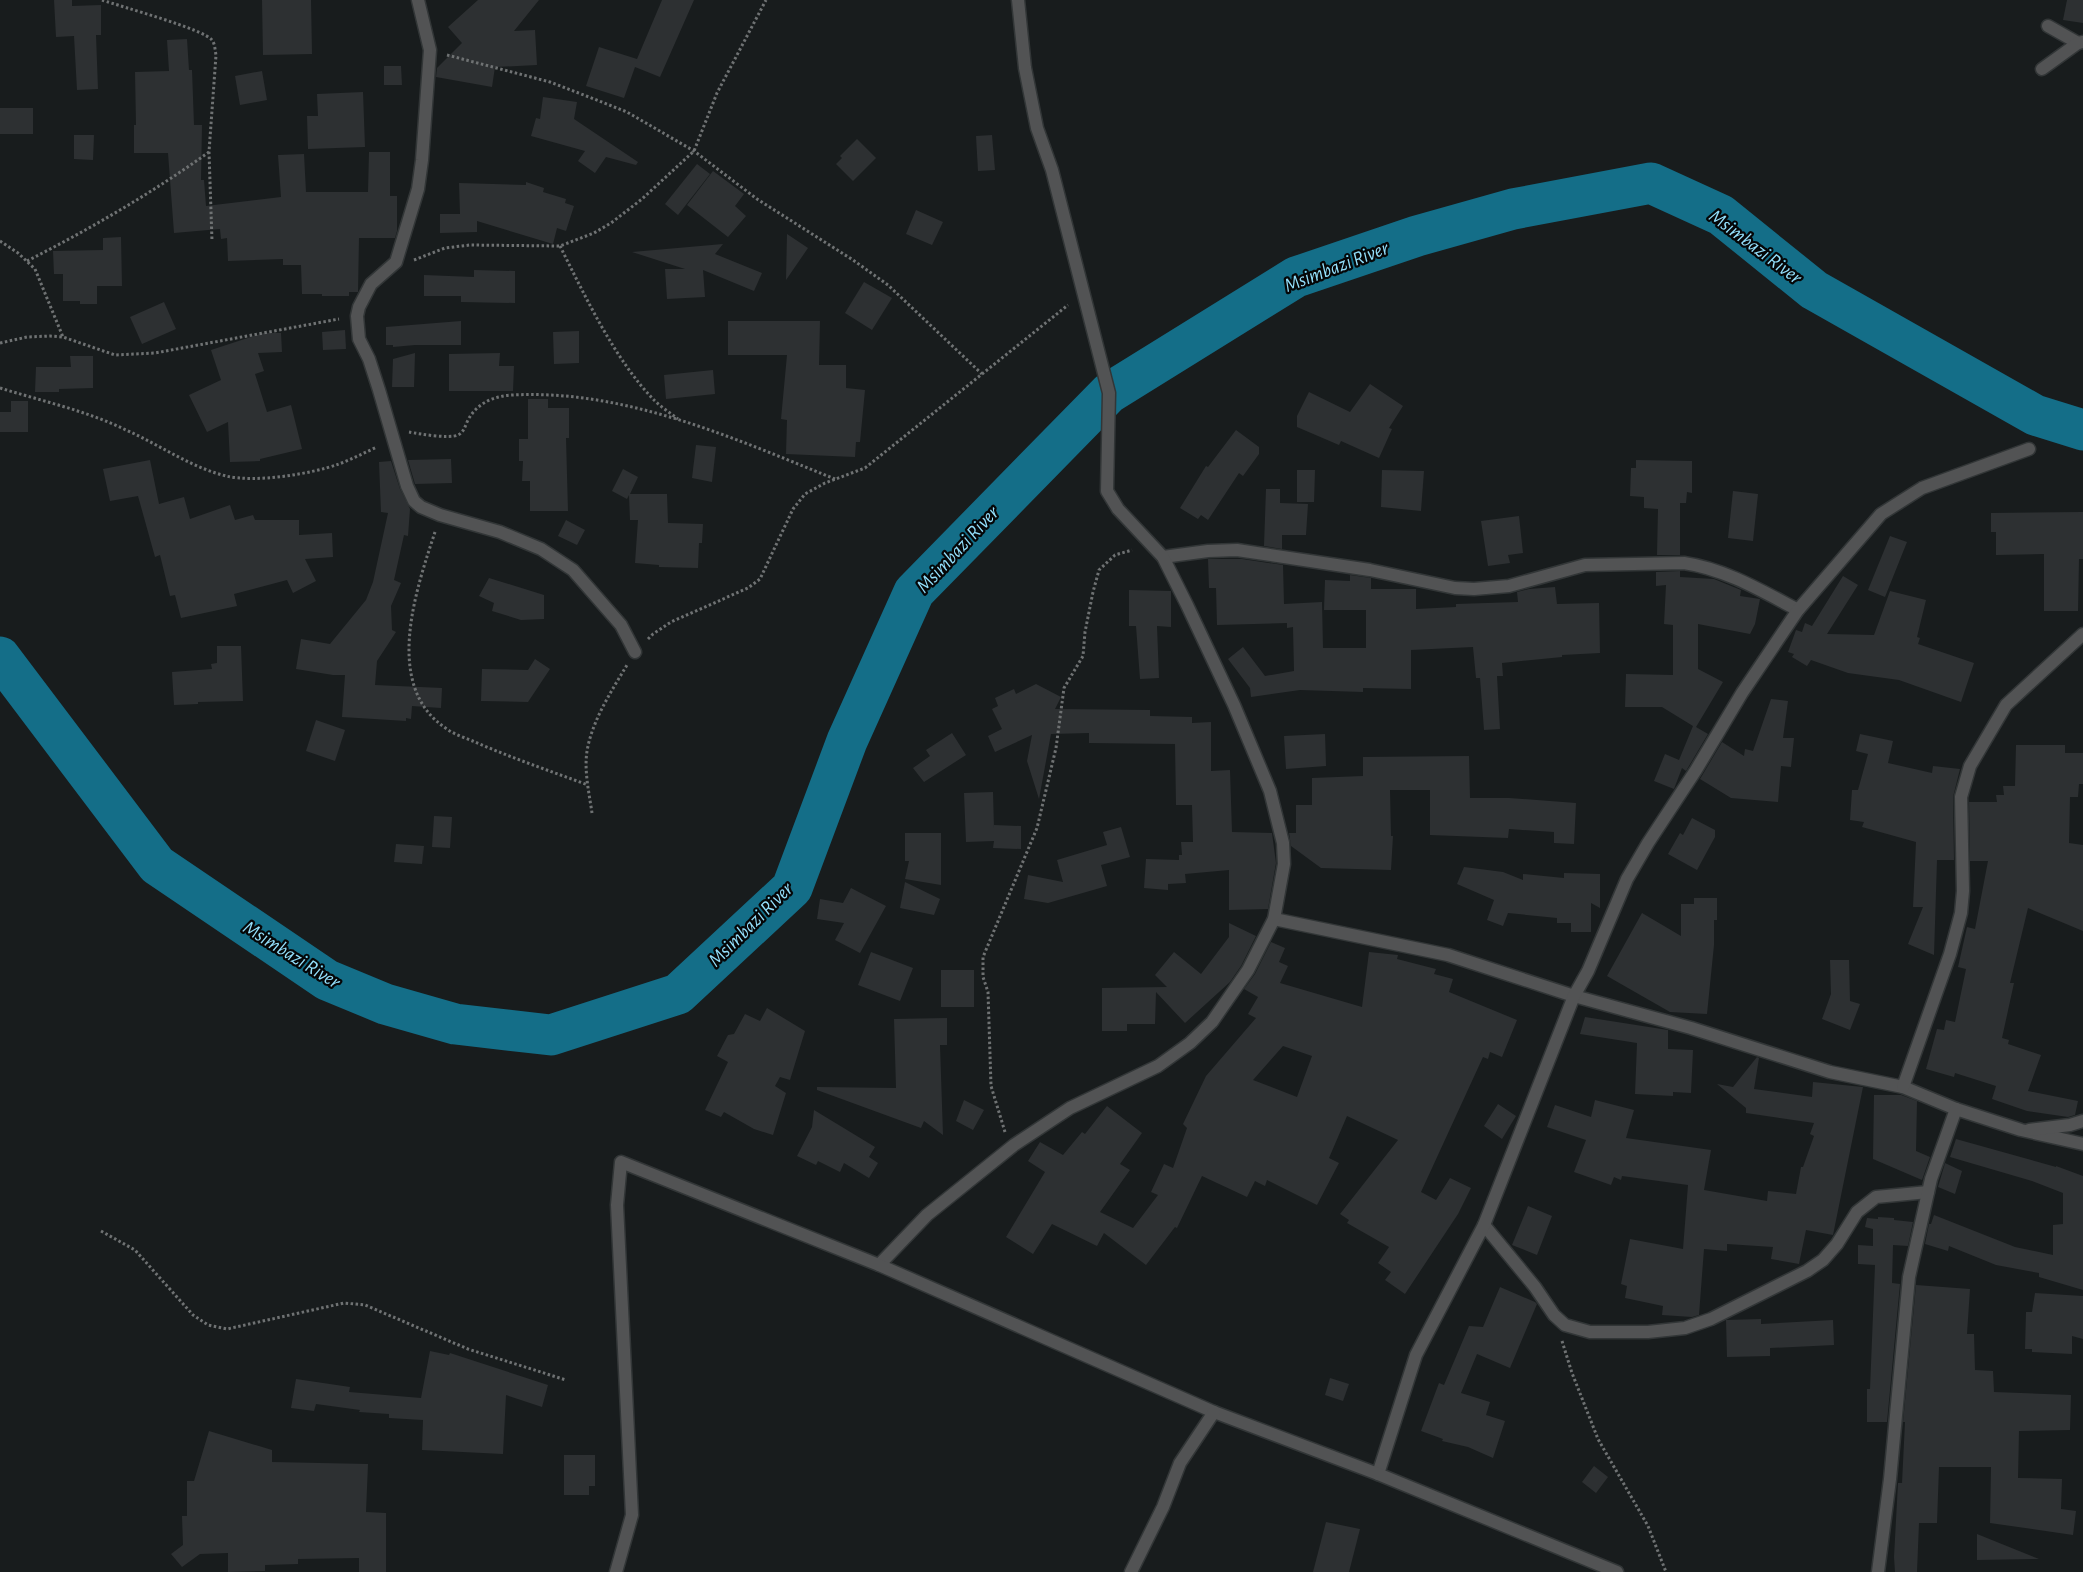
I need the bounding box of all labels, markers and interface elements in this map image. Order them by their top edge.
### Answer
water label: Msimbazi River [1705,206,1806,288]
water label: Msimbazi River [1281,238,1392,296]
water label: Msimbazi River [913,502,1003,597]
water label: Msimbazi River [705,878,797,971]
water label: Msimbazi River [240,917,344,993]

